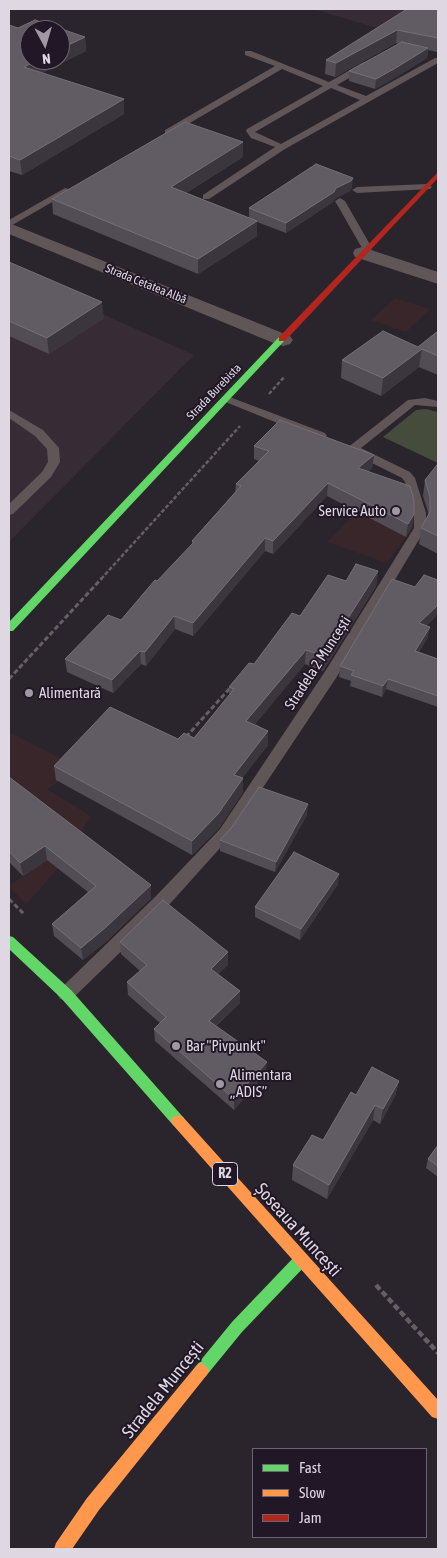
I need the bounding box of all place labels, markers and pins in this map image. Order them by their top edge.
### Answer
place label: Service Auto [319,502,386,520]
marker: Service Auto [390,505,402,517]
place label: Alimentară [39,684,101,702]
marker: Alimentară [23,687,35,699]
place label: Bar "Pivpunkt" [186,1037,266,1055]
marker: Bar "Pivpunkt" [170,1040,182,1052]
place label: Alimentara „ADIS” [230,1066,292,1101]
marker: Alimentara „ADIS” [214,1078,226,1090]

